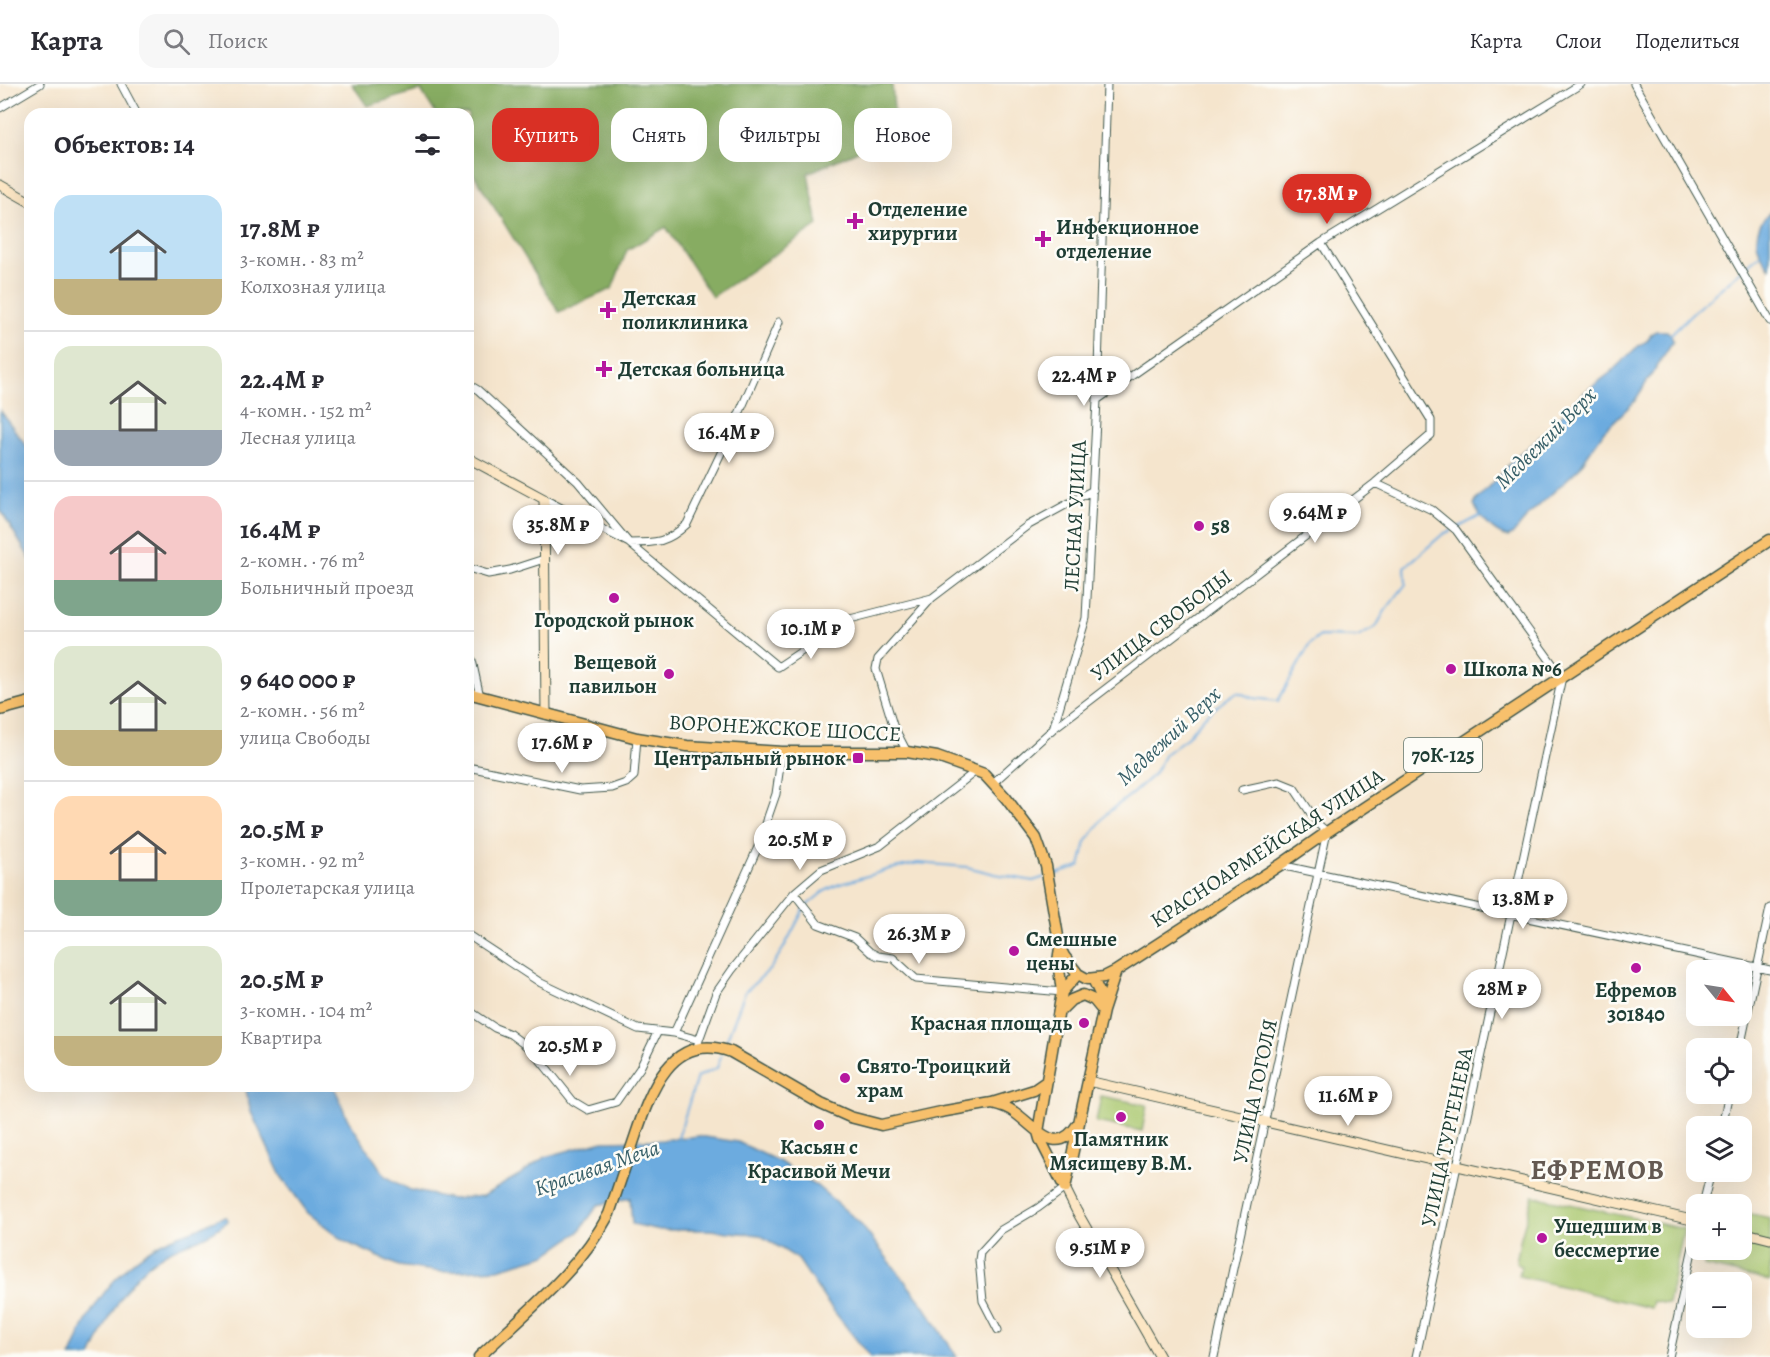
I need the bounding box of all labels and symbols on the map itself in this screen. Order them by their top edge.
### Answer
pin: 17.8M ₽ [1272,174,1382,225]
place label: Отделение хирургии [868,195,968,247]
marker: Отделение хирургии [846,212,864,230]
place label: Инфекционное отделение [1056,213,1199,265]
marker: Инфекционное отделение [1034,230,1052,248]
place label: Детская поликлиника [622,284,748,336]
marker: Детская поликлиника [599,301,617,319]
place label: Детская больница [618,355,785,383]
pin: 22.4M ₽ [1029,356,1139,407]
marker: Детская больница [595,360,613,378]
water label: Медвежий Верх [1488,380,1604,496]
pin: 16.4M ₽ [674,413,784,464]
street label: ЛЕСНАЯ УЛИЦА [1057,439,1093,592]
pin: 9.64M ₽ [1260,493,1370,544]
pin: 35.8M ₽ [503,505,613,556]
place label: 58 [1211,512,1230,540]
marker: 58 [1192,519,1206,533]
street label: УЛИЦА СВОБОДЫ [1085,563,1237,687]
marker: Городской рынок [607,591,621,605]
place label: Городской рынок [534,606,694,634]
pin: 10.1M ₽ [756,609,866,660]
place label: Вещевой павильон [569,648,657,700]
place label: Школа №6 [1463,655,1562,683]
marker: Школа №6 [1444,662,1458,676]
marker: Вещевой павильон [662,667,676,681]
water label: Медвежий Верх [1110,679,1228,792]
street label: ВОРОНЕЖСКОЕ ШОССЕ [668,708,902,748]
pin: 17.6M ₽ [507,723,617,774]
road number: 70К-125 [1404,738,1482,772]
place label: Центральный рынок [654,744,846,772]
marker: Центральный рынок [851,751,865,765]
street label: КРАСНОАРМЕЙСКАЯ УЛИЦА [1145,761,1390,934]
pin: 20.5M ₽ [745,820,855,871]
pin: 13.8M ₽ [1468,879,1578,930]
pin: 26.3M ₽ [864,914,974,965]
place label: Смешные цены [1026,925,1117,977]
marker: Смешные цены [1007,944,1021,958]
north arrow [1686,960,1752,1026]
marker: Ефремов 301840 [1629,961,1643,975]
pin: 28M ₽ [1460,969,1544,1020]
place label: Ефремов 301840 [1595,976,1677,1028]
place label: Красная площадь [910,1009,1072,1037]
marker: Красная площадь [1077,1016,1091,1030]
street label: УЛИЦА ГОГОЛЯ [1226,1016,1284,1166]
pin: 20.5M ₽ [515,1026,625,1077]
street label: УЛИЦА ТУРГЕНЕВА [1414,1044,1480,1229]
place label: Свято-Троицкий храм [857,1052,1011,1104]
marker: Свято-Троицкий храм [838,1071,852,1085]
pin: 11.6M ₽ [1293,1076,1403,1127]
marker: Памятник Мясищеву В.М. [1114,1110,1128,1124]
marker: Касьян с Красивой Мечи [812,1118,826,1132]
place label: Памятник Мясищеву В.М. [1050,1125,1193,1177]
water label: Красивая Меча [530,1133,664,1203]
place label: Касьян с Красивой Мечи [747,1133,891,1185]
district label: ЕФРЕМОВ [1530,1152,1666,1188]
place label: Ушедшим в бессмертие [1554,1212,1662,1264]
pin: 9.51M ₽ [1045,1228,1155,1279]
marker: Ушедшим в бессмертие [1535,1231,1549,1245]

